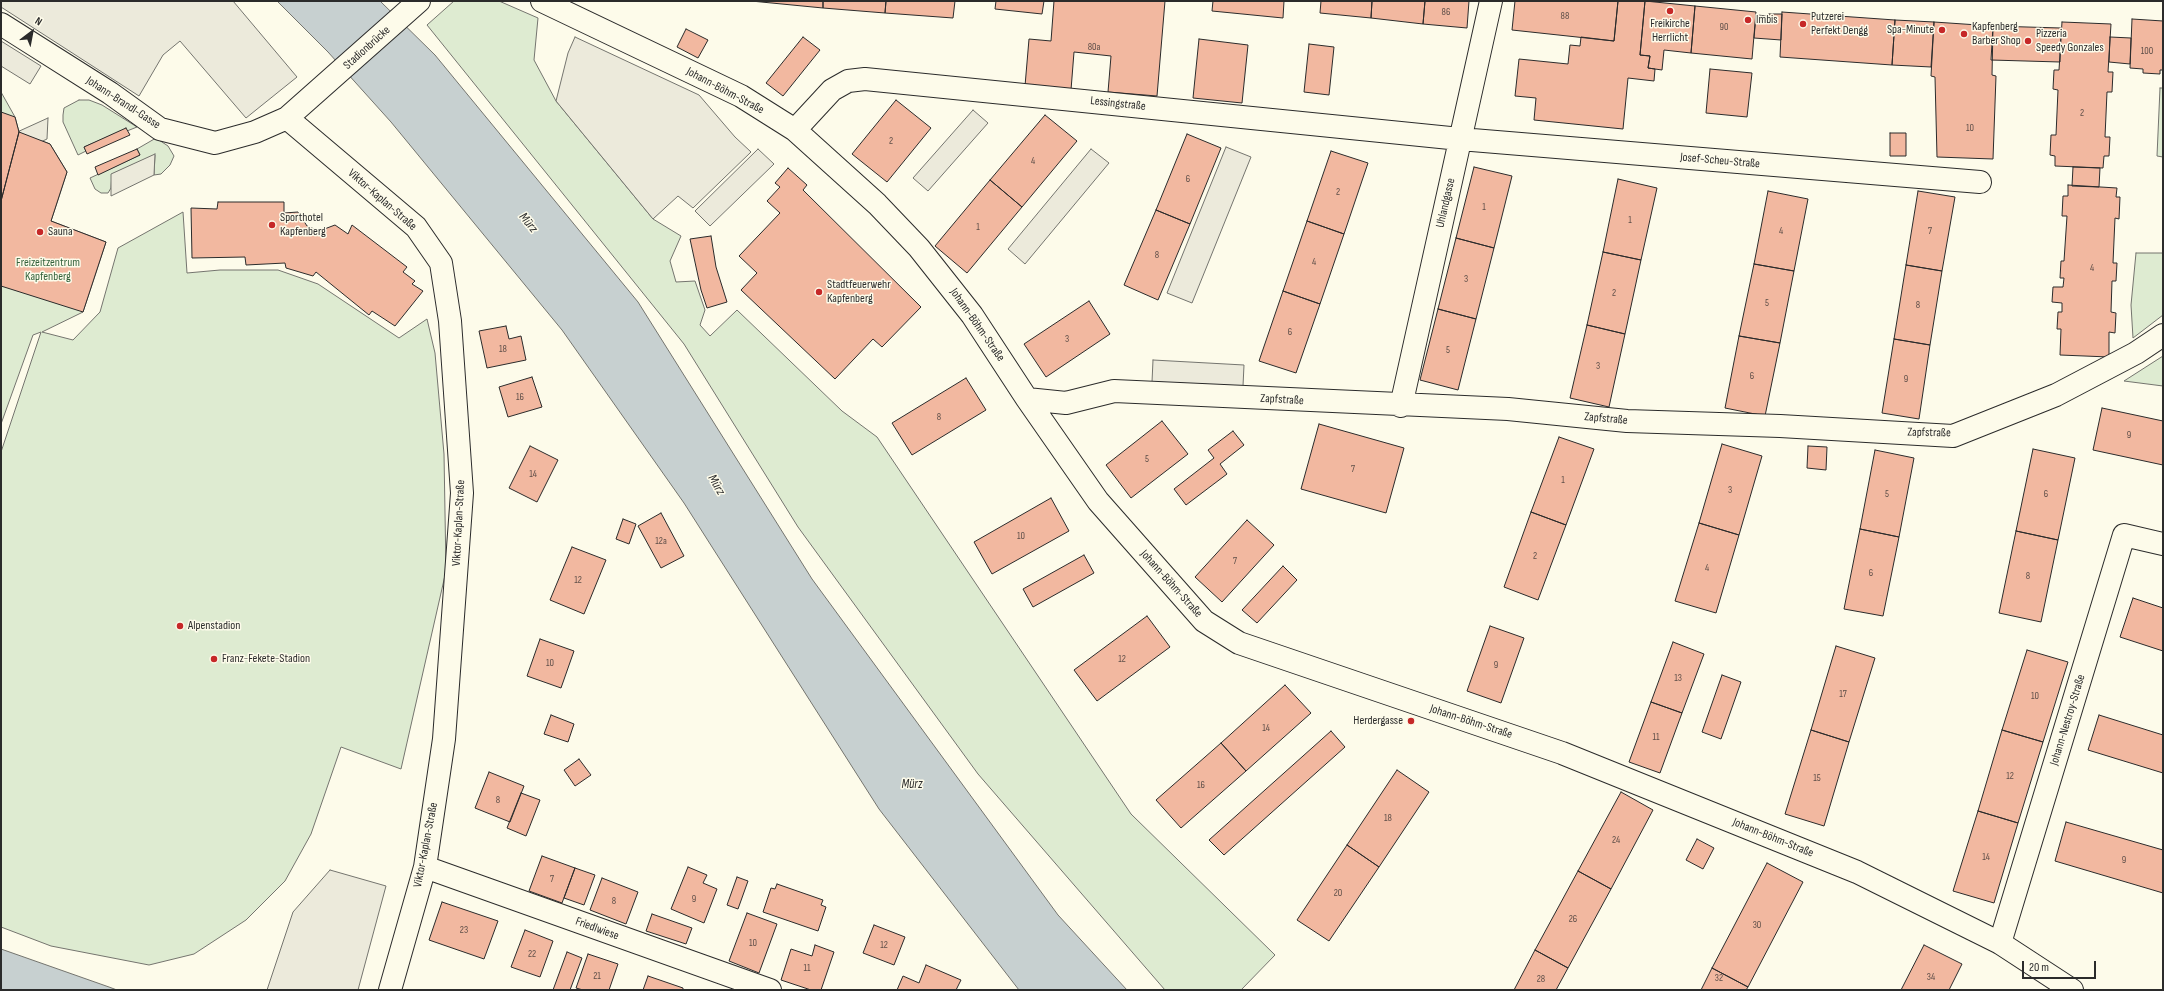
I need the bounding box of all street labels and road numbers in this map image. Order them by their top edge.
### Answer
street label: Stadionbrücke [341,23,393,73]
street label: Johann-Böhm-Straße [684,64,766,118]
street label: Johann-Brandl-Gasse [83,74,163,132]
street label: Lessingstraße [1090,94,1146,114]
street label: Josef-Scheu-Straße [1680,150,1760,172]
street label: Viktor-Kaplan-Straße [345,166,419,234]
street label: Uhlandgasse [1433,177,1459,229]
street label: Johann-Böhm-Straße [946,286,1008,364]
street label: Zapfstraße [1260,392,1304,408]
street label: Zapfstraße [1584,410,1628,428]
street label: Zapfstraße [1907,425,1951,441]
street label: Viktor-Kaplan-Straße [450,480,468,566]
street label: Johann-Böhm-Straße [1137,547,1205,621]
street label: Johann-Nestroy-Straße [2047,673,2089,767]
street label: Johann-Böhm-Straße [1428,702,1514,742]
street label: Viktor-Kaplan-Straße [411,801,441,889]
street label: Johann-Böhm-Straße [1730,815,1816,861]
street label: Friedlwiese [573,915,621,943]

